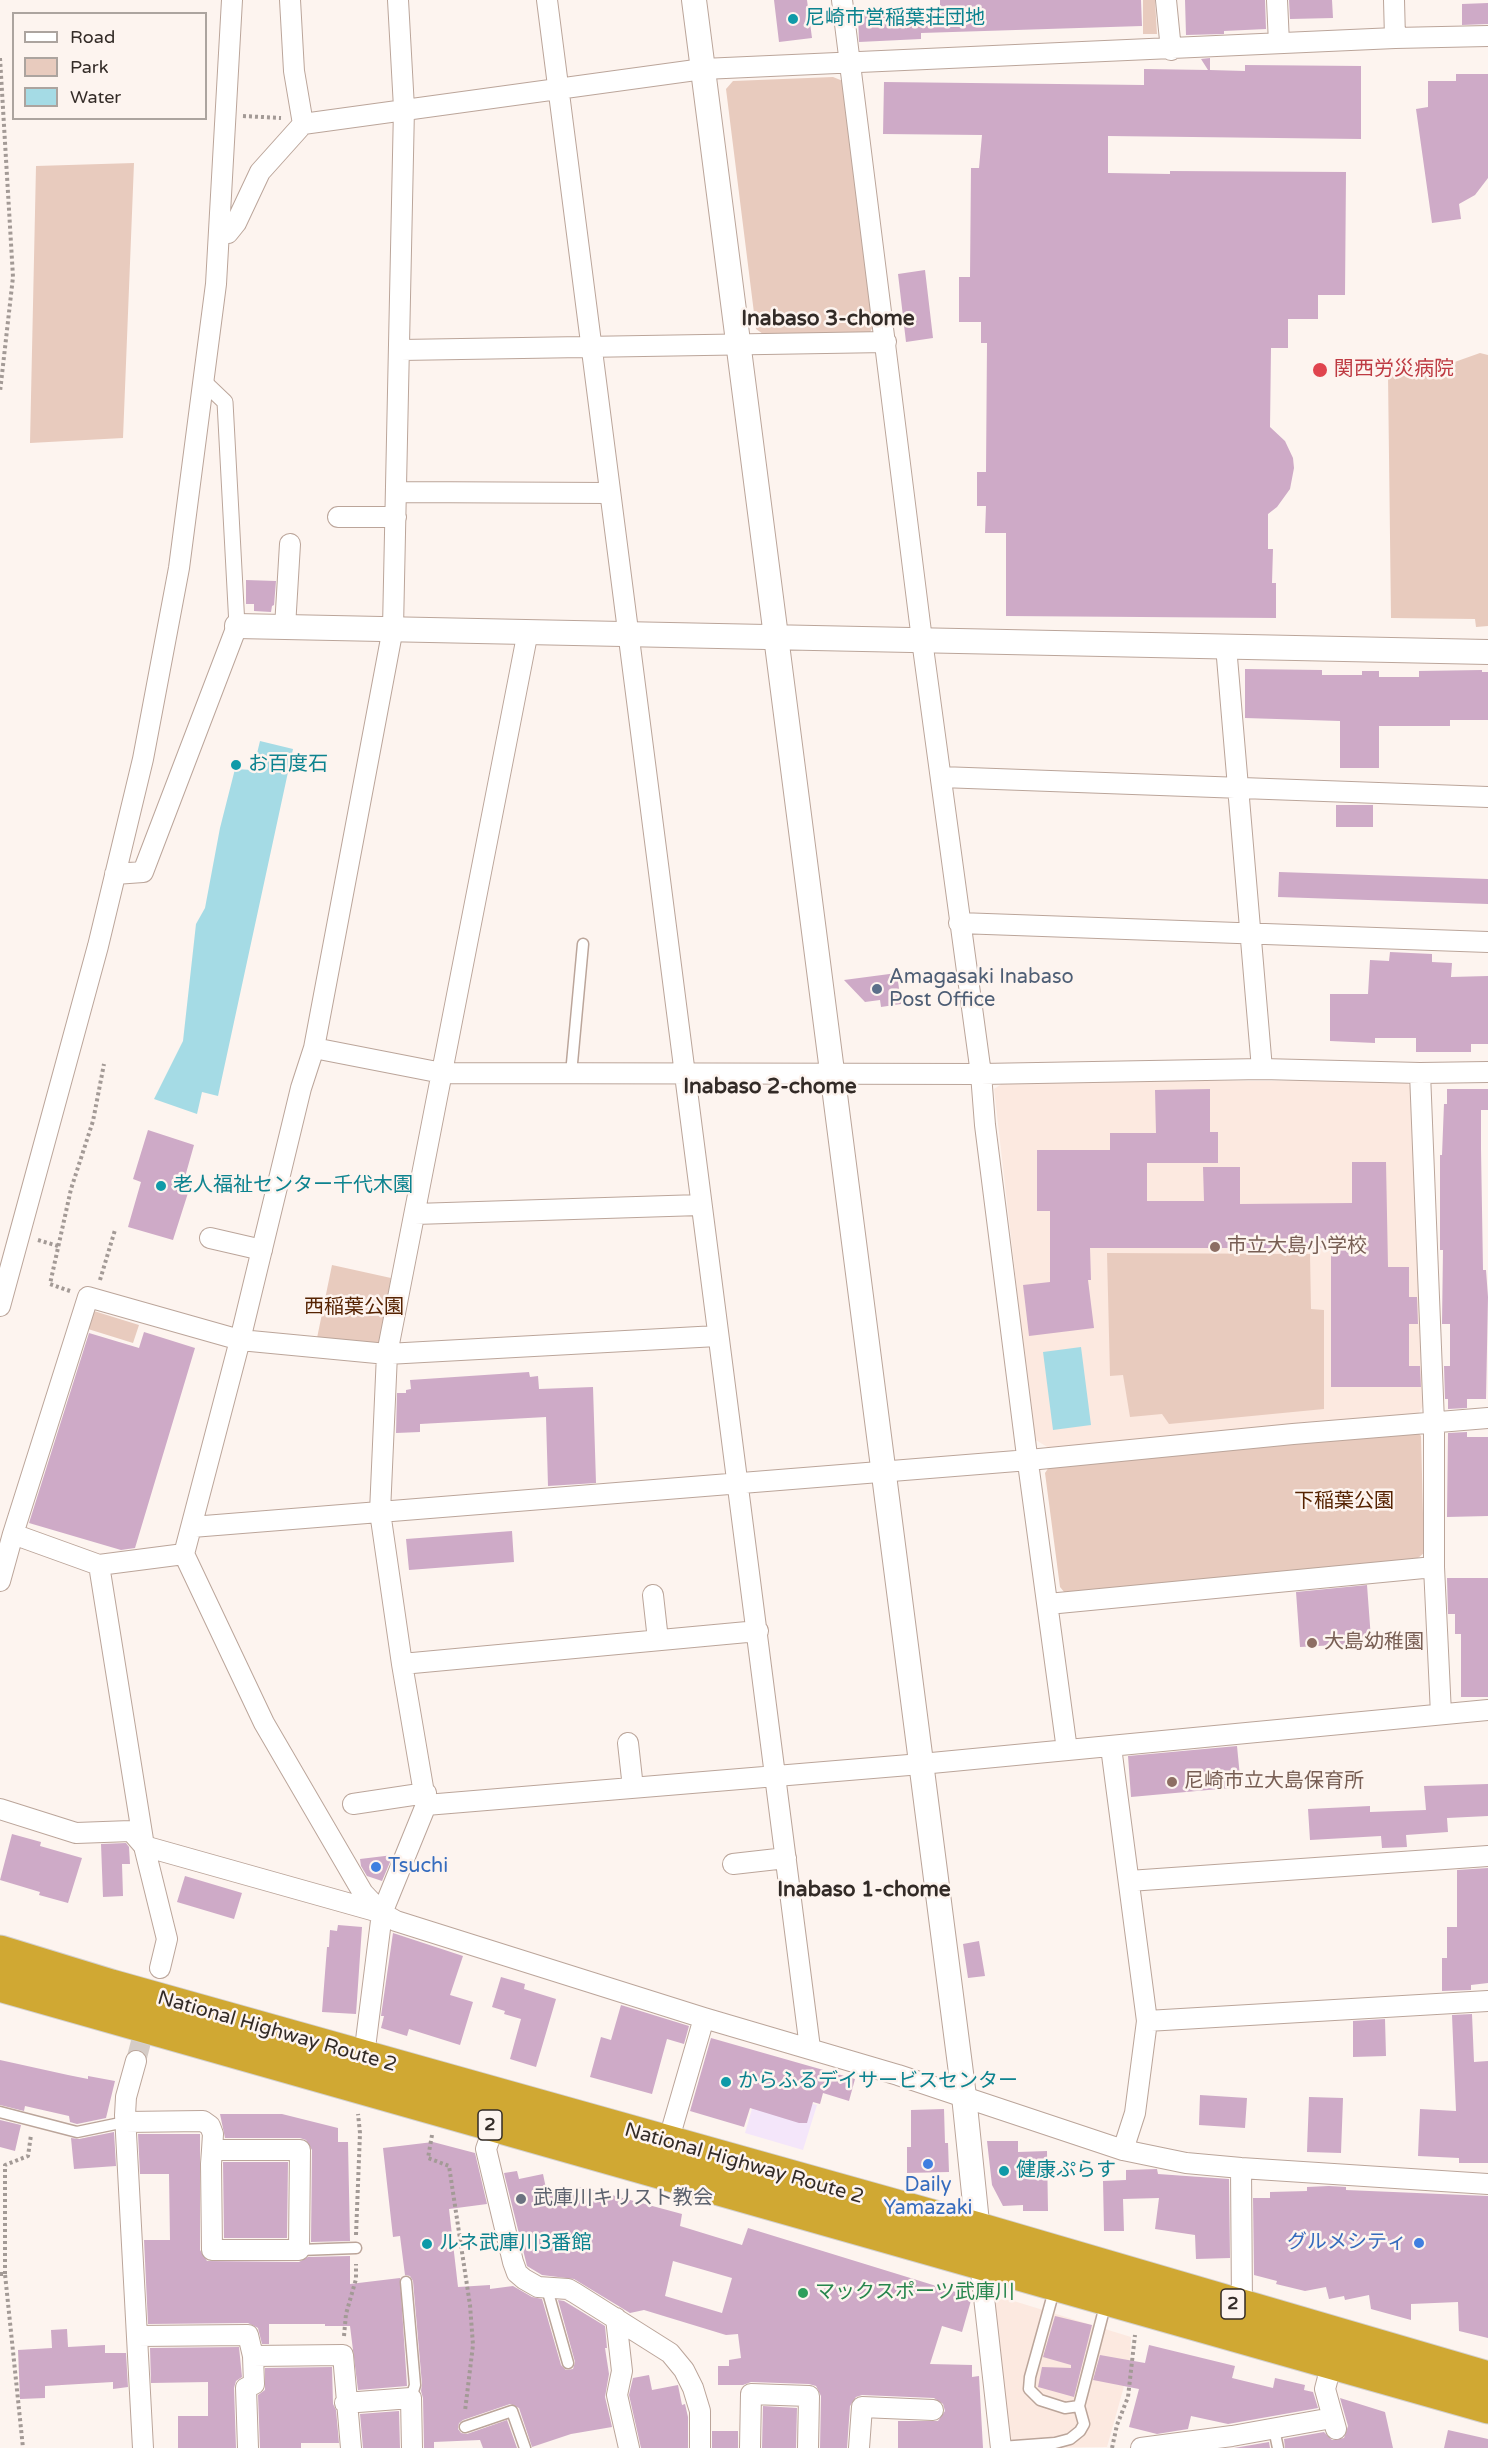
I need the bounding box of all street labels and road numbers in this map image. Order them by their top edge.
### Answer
street label: National Highway Route 2 [155,1986,399,2078]
road number: 2 [478,2110,502,2140]
street label: National Highway Route 2 [622,2118,866,2210]
road number: 2 [1221,2289,1245,2319]

